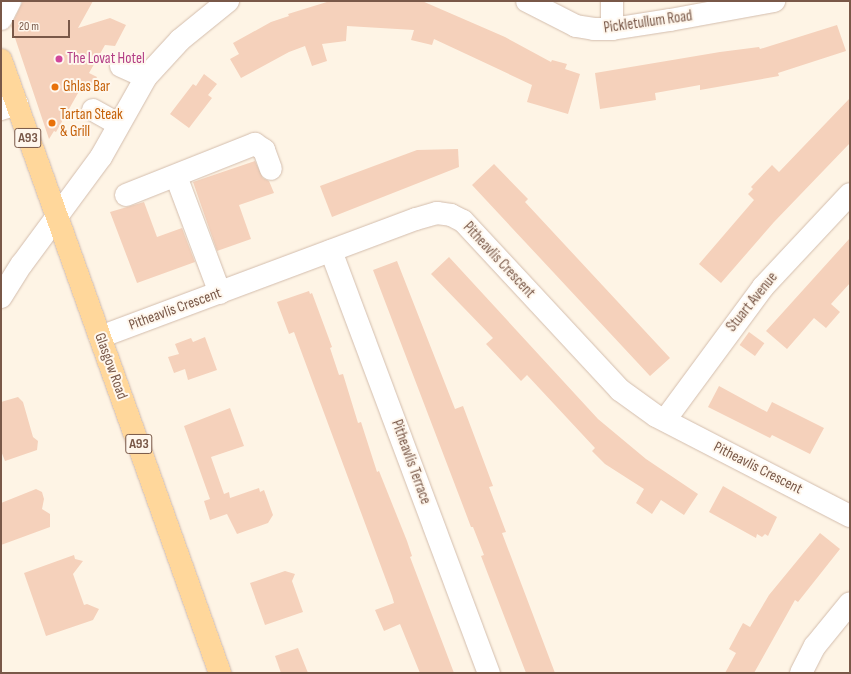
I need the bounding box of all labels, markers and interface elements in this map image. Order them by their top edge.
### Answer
street label: Pickletullum Road [603,7,693,37]
scale bar [14,12,72,38]
text: 20 m [19,19,39,34]
place label: The Lovat Hotel [67,50,145,68]
marker: The Lovat Hotel [54,54,64,64]
place label: Ghlas Bar [63,78,110,96]
marker: Ghlas Bar [50,82,60,92]
place label: Tartan Steak & Grill [60,105,123,140]
marker: Tartan Steak & Grill [47,118,57,128]
road number: A93 [14,126,42,150]
street label: Pitheavlis Crescent [459,218,539,302]
street label: Stuart Avenue [723,269,781,335]
street label: Pitheavlis Crescent [126,284,224,334]
street label: Glasgow Road [91,330,131,402]
street label: Pitheavlis Terrace [387,417,435,507]
road number: A93 [125,432,153,456]
street label: Pitheavlis Crescent [711,438,805,498]

